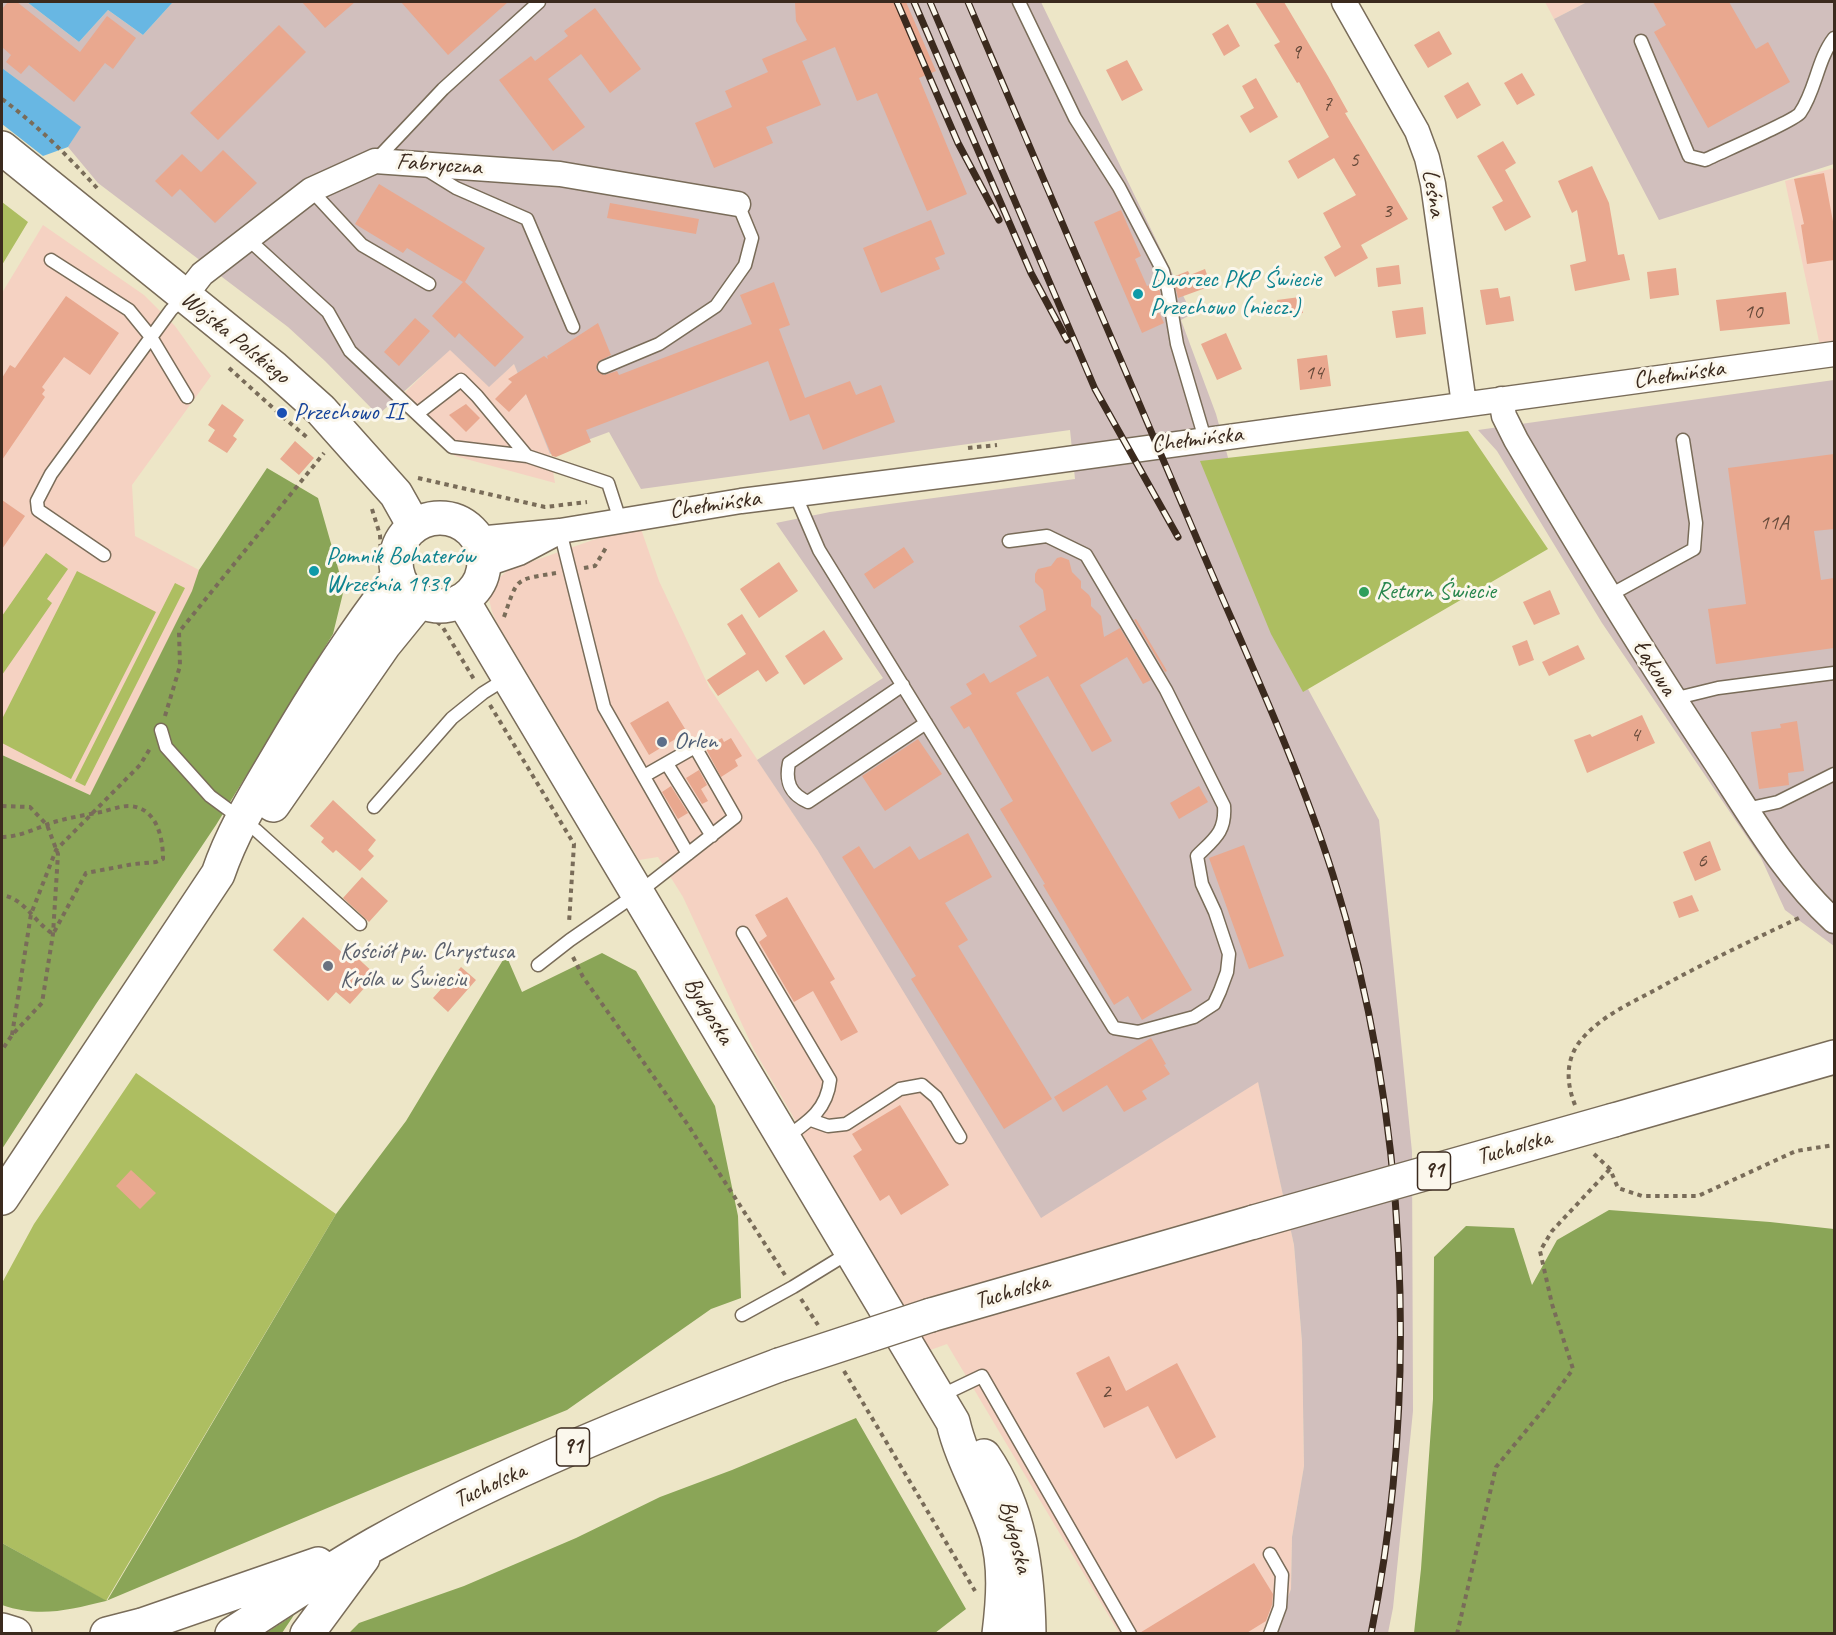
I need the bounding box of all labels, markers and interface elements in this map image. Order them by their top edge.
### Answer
house number: 9 [1291,39,1301,65]
house number: 7 [1322,91,1332,117]
house number: 5 [1349,147,1359,173]
street label: Fabryczna [395,148,483,182]
street label: Leśna [1415,167,1451,219]
house number: 3 [1382,198,1392,224]
place label: Dworzec PKP Świecie Przechowo (niecz.) [1150,266,1321,322]
street label: Wojska Polskiego [175,285,295,391]
marker: Dworzec PKP Świecie Przechowo (niecz.) [1131,287,1145,301]
house number: 10 [1744,299,1762,325]
street label: Chełmińska [1632,354,1726,396]
house number: 14 [1305,360,1323,386]
place label: Przechowo II [294,399,404,427]
marker: Przechowo II [275,406,289,420]
street label: Chełmińska [1150,420,1244,460]
street label: Chełmińska [668,484,762,526]
house number: 11A [1759,510,1789,536]
place label: Pomnik Bohaterów Września 1939 [326,543,475,599]
marker: Pomnik Bohaterów Września 1939 [307,564,321,578]
place label: Return Świecie [1376,578,1496,606]
marker: Return Świecie [1357,585,1371,599]
street label: Łąkowa [1626,635,1682,701]
house number: 4 [1630,722,1640,748]
place label: Orlen [674,728,717,756]
marker: Orlen [655,735,669,749]
house number: 6 [1697,848,1707,874]
place label: Kościół pw. Chrystusa Króla w Świeciu [340,938,514,994]
marker: Kościół pw. Chrystusa Króla w Świeciu [321,959,335,973]
street label: Bydgoska [677,972,739,1050]
street label: Tucholska [1473,1124,1555,1172]
road number: 91 [1418,1152,1450,1190]
street label: Tucholska [971,1268,1053,1316]
house number: 2 [1101,1379,1111,1405]
road number: 91 [556,1428,590,1466]
street label: Tucholska [449,1457,531,1515]
street label: Bydgoska [992,1498,1038,1576]

